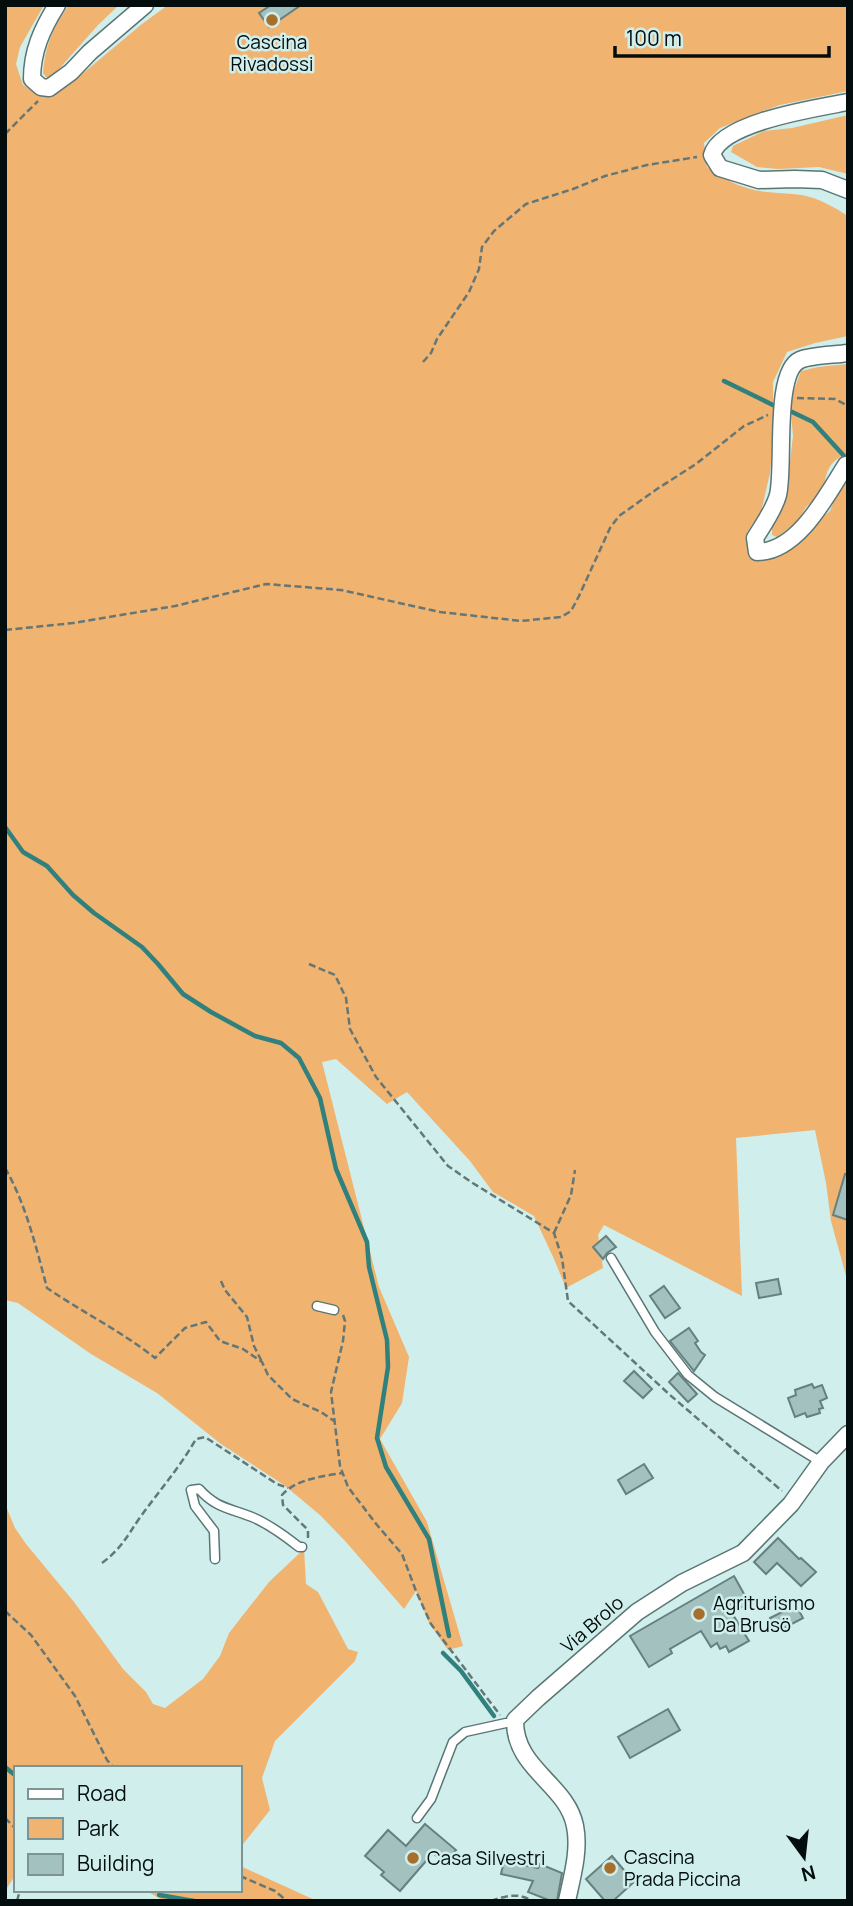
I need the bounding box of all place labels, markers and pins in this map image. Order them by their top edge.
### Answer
marker: Cascina Rivadossi [264,12,280,28]
place label: Cascina Rivadossi [231,29,313,77]
place label: Agriturismo Da Brusö [713,1590,815,1638]
marker: Agriturismo Da Brusö [691,1606,707,1622]
place label: Cascina Prada Piccina [624,1844,741,1892]
place label: Casa Silvestri [427,1845,545,1871]
marker: Casa Silvestri [405,1850,421,1866]
marker: Cascina Prada Piccina [602,1860,618,1876]

